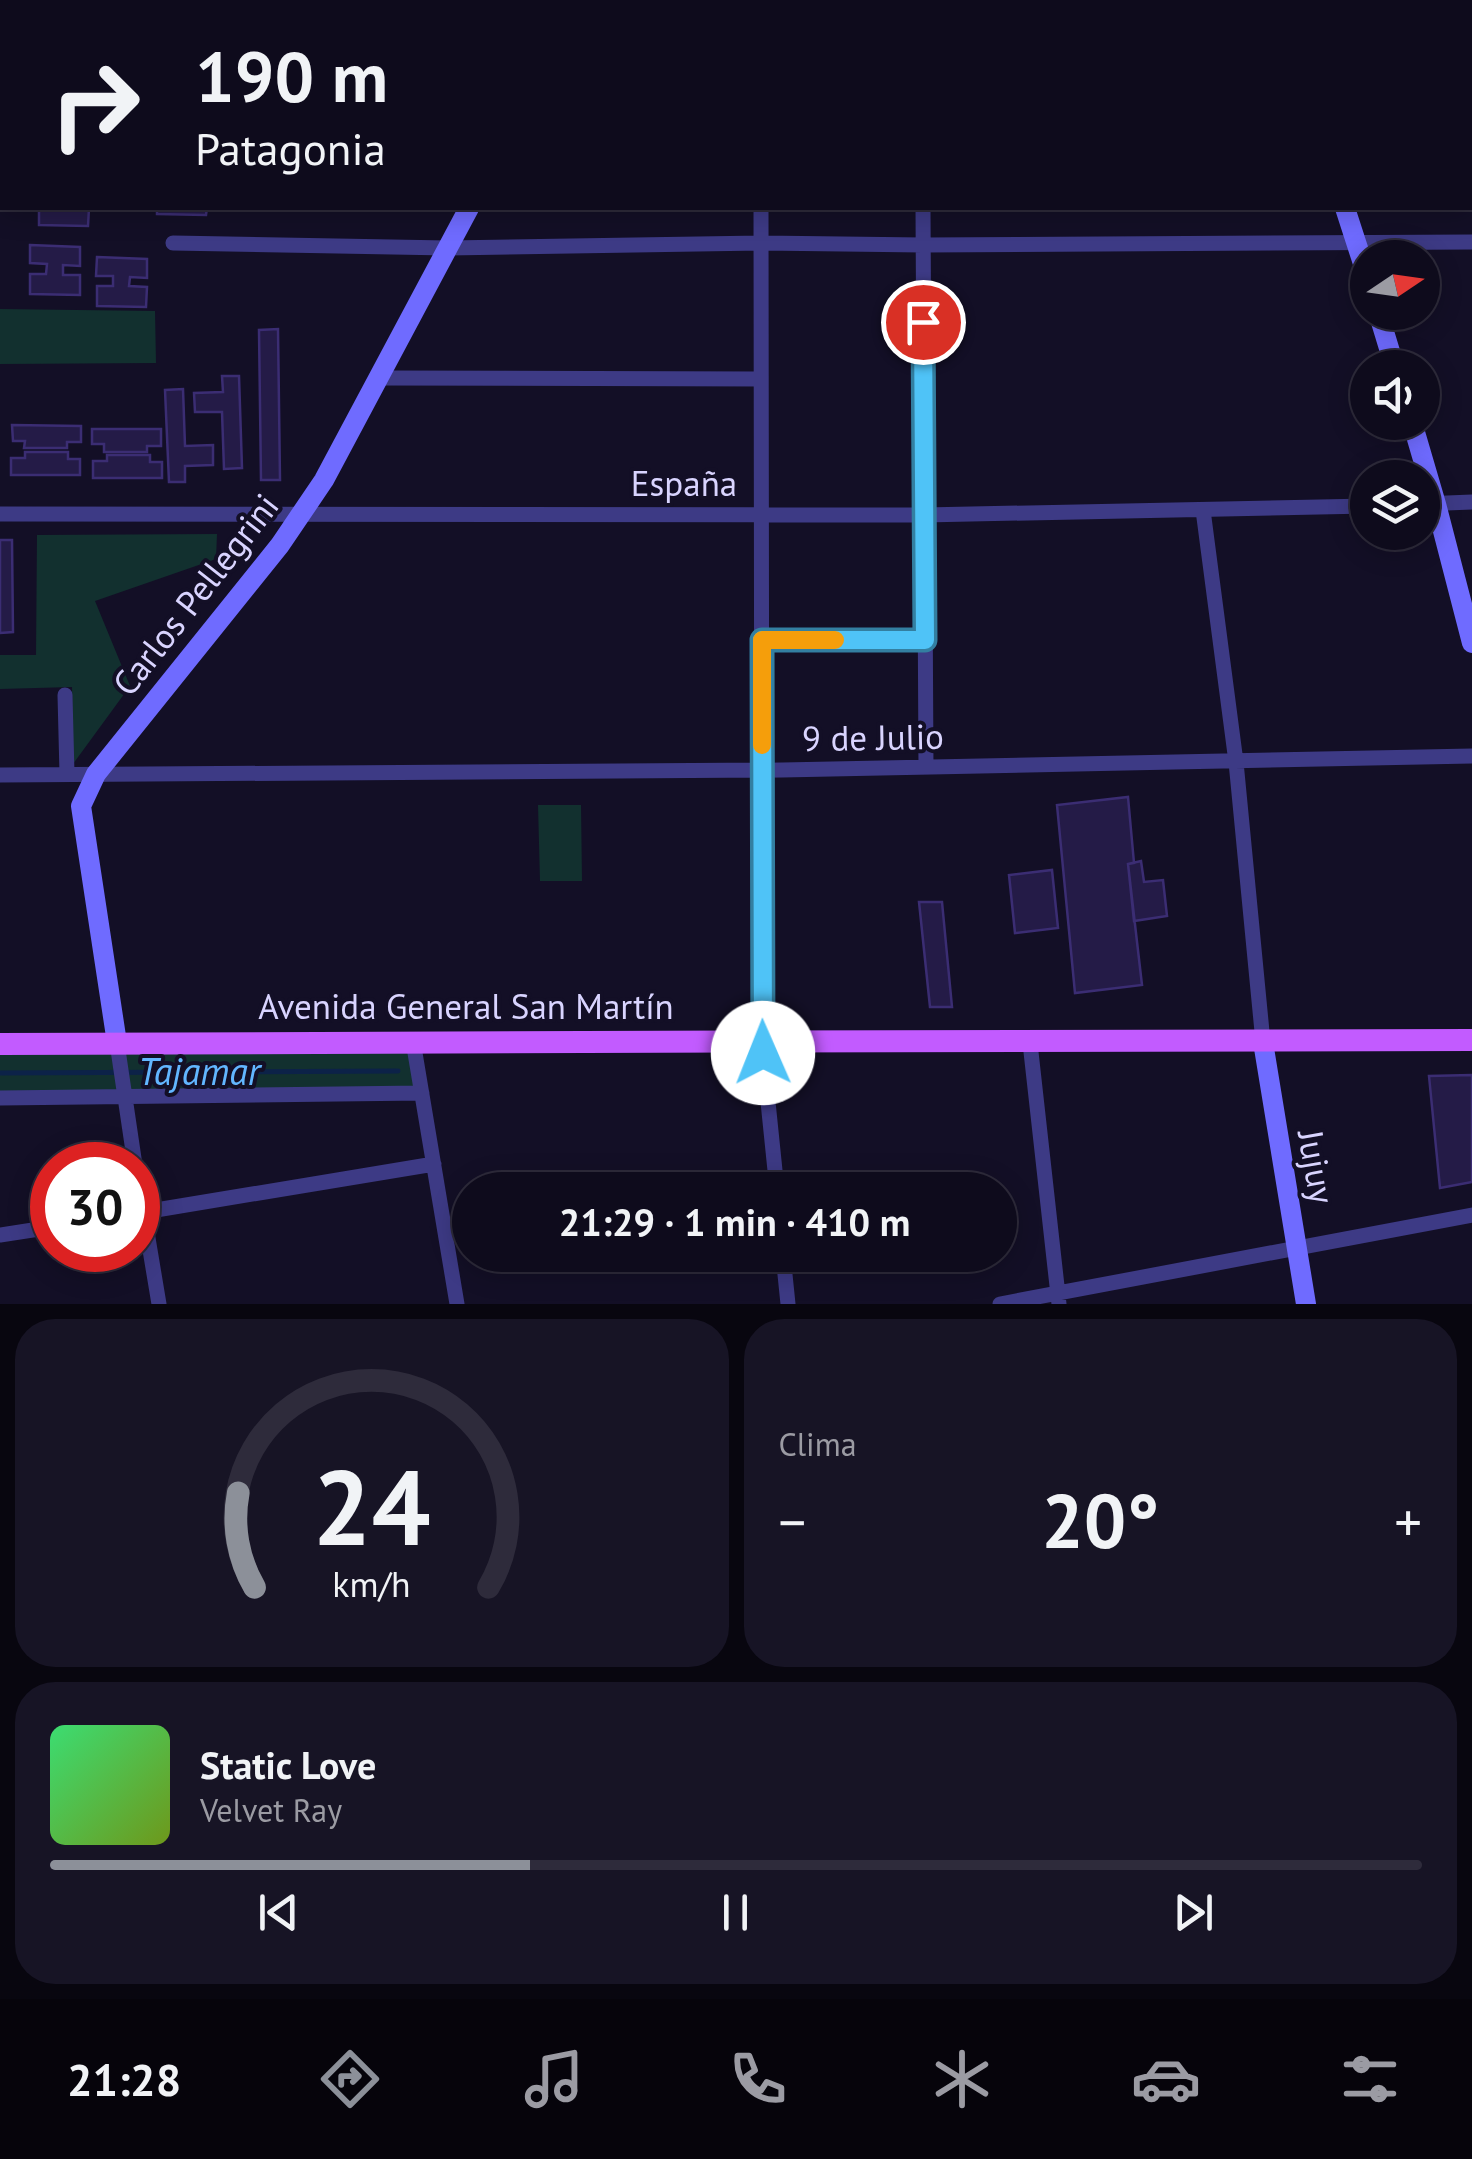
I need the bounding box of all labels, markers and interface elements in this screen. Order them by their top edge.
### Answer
text: 190 m [195,31,388,121]
icon: right [30,40,160,170]
text: Patagonia [195,119,386,177]
north arrow [1350,240,1440,330]
map controls [1350,240,1440,550]
pin [881,280,966,365]
icon: arrive [896,295,951,350]
button: sound [1350,350,1440,440]
street label: España [631,460,737,506]
button: layers [1350,460,1440,550]
street label: Carlos Pellegrini [102,484,289,705]
street label: 9 de Julio [802,713,944,761]
street label: Avenida General San Martín [258,983,674,1029]
position arrow [711,1001,815,1105]
water label: Tajamar [138,1046,263,1095]
street label: Jujuy [1288,1125,1346,1207]
speed limit sign: 30 [30,1142,160,1272]
text: 21:29 · 1 min · 410 m [559,1197,910,1246]
text: Clima [779,1423,857,1465]
text: 24 [313,1439,431,1574]
text: 20° [1041,1472,1159,1569]
text: − [779,1486,806,1557]
text: + [1394,1486,1422,1557]
text: km/h [333,1561,411,1607]
text: Static Love [200,1740,376,1789]
text: Velvet Ray [200,1789,342,1831]
icon: previous [251,1885,306,1940]
icon: pause [708,1885,763,1940]
icon: next [1166,1885,1221,1940]
icon: directions [315,2044,385,2114]
icon: music [519,2044,589,2114]
icon: phone [723,2044,793,2114]
icon: climate [927,2044,997,2114]
icon: car [1131,2044,1201,2114]
icon: filters [1335,2044,1405,2114]
text: 21:28 [67,2050,181,2108]

